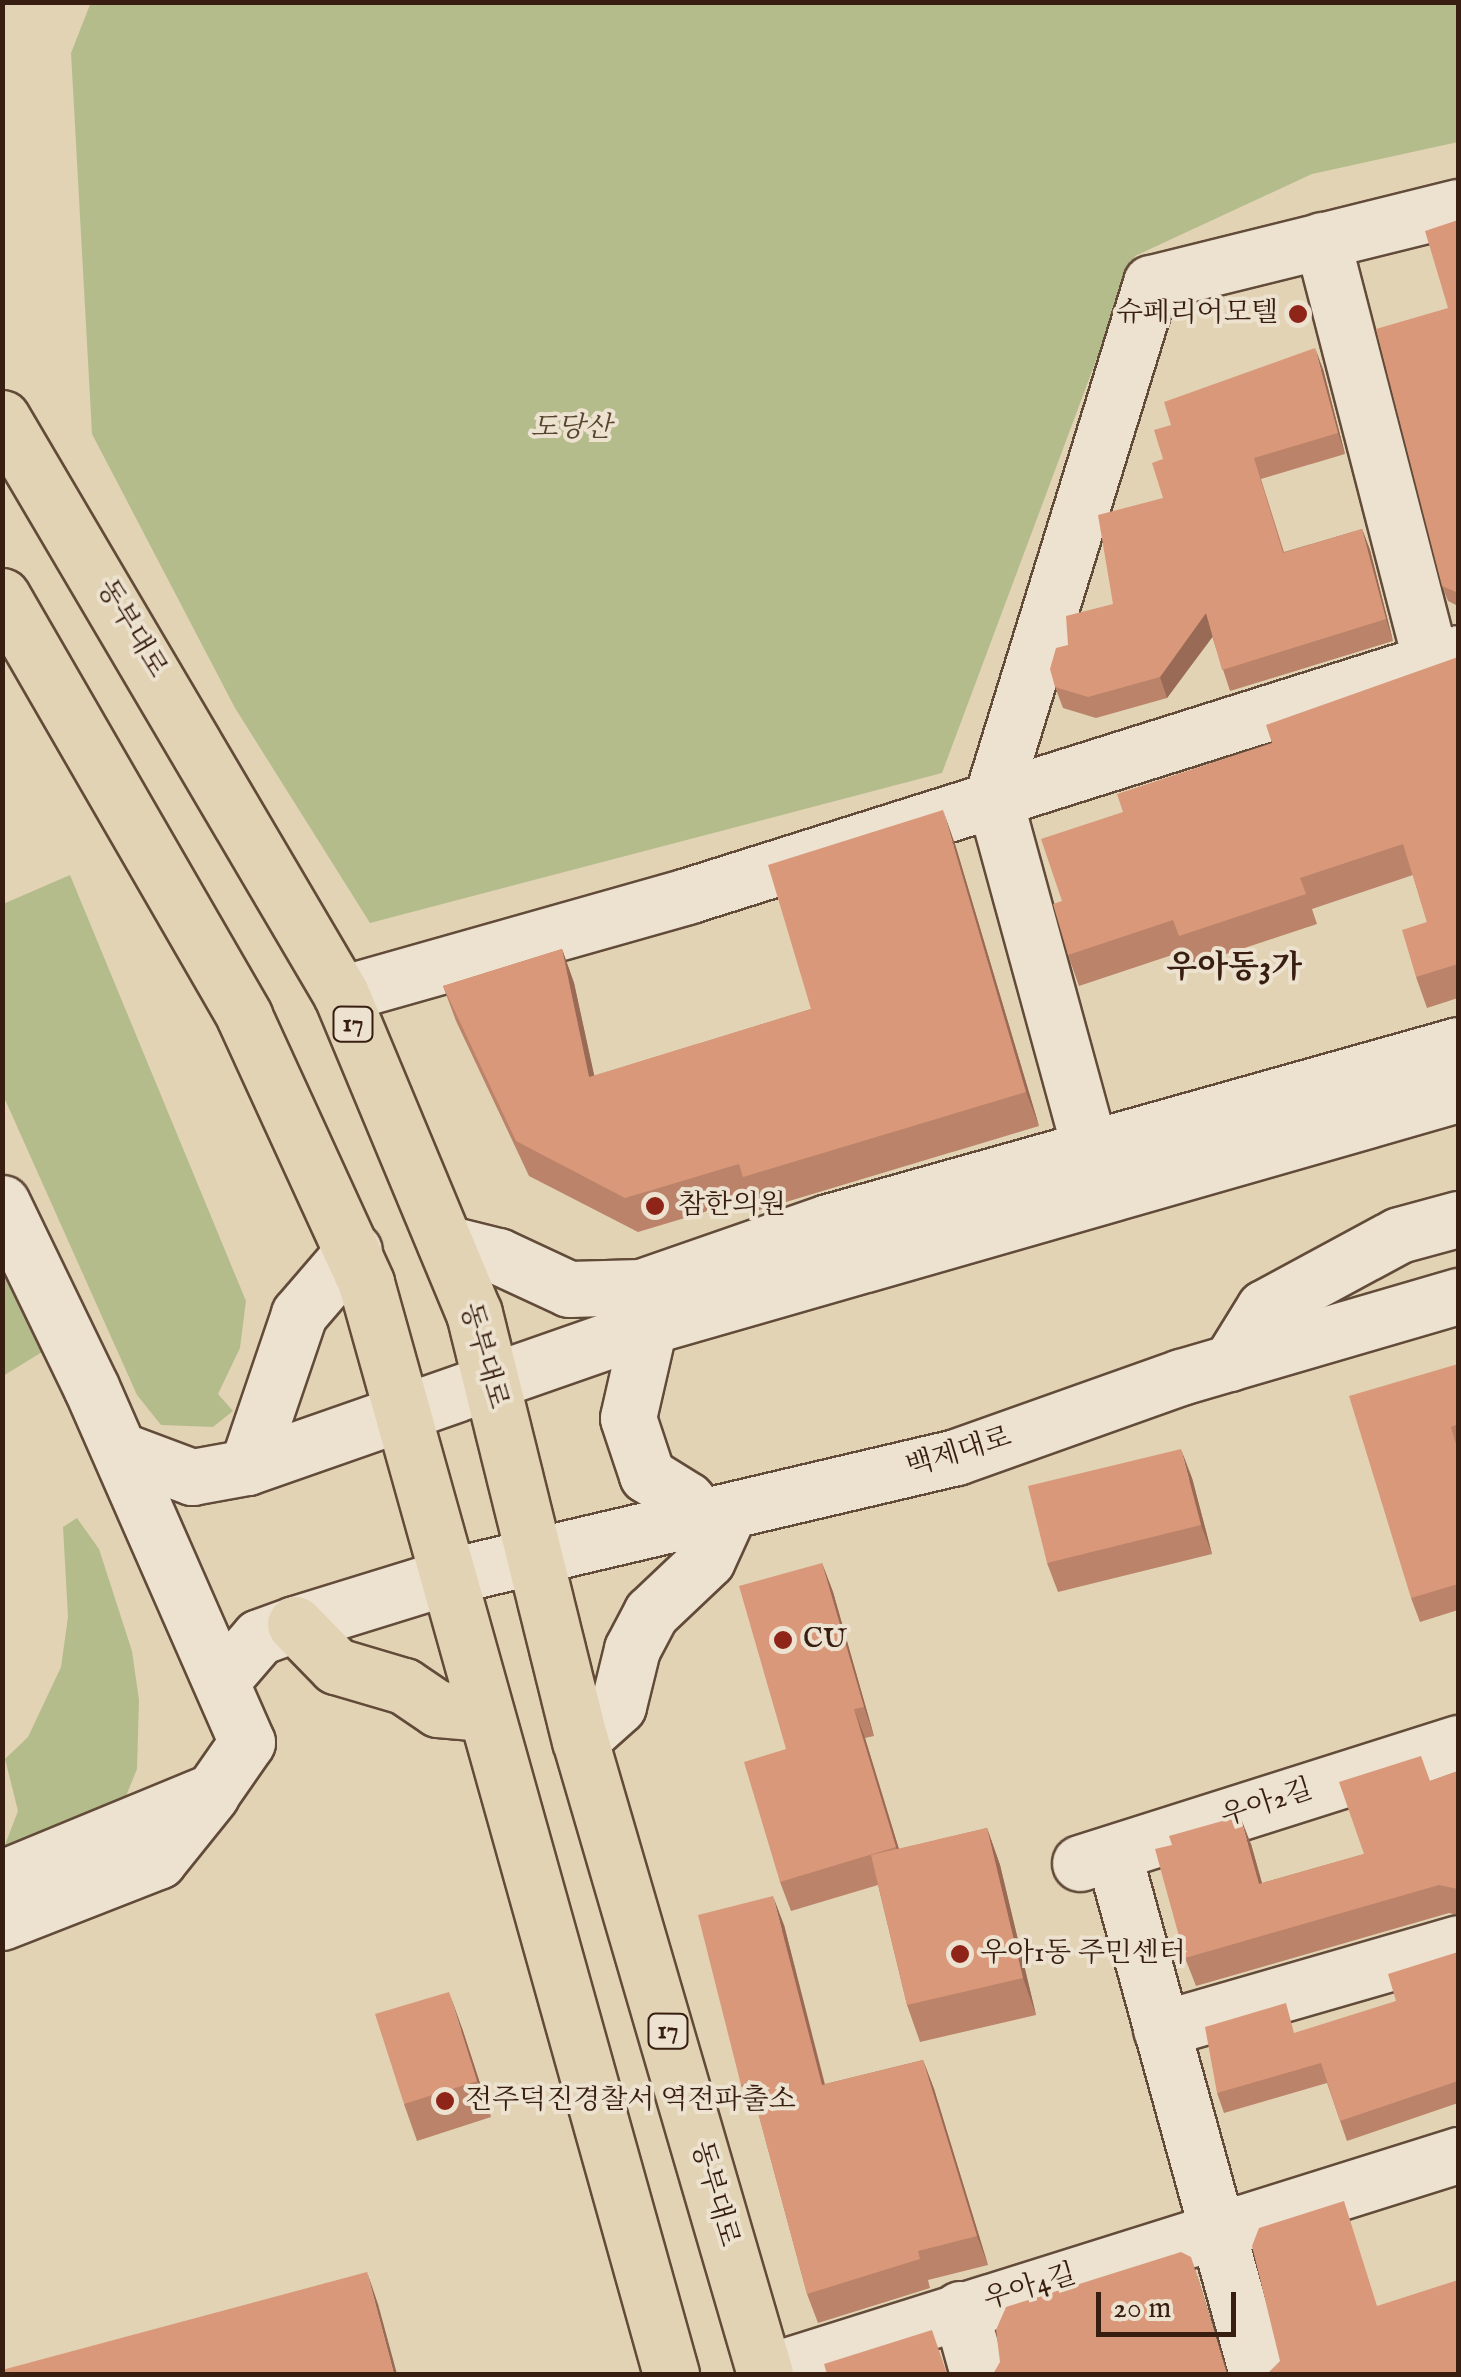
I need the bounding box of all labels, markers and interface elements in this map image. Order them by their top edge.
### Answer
place label: 슈페리어모텔 [1116,297,1278,331]
marker: 슈페리어모텔 [1287,303,1309,325]
park label: 도당산 [530,412,612,446]
street label: 동부대로 [89,574,173,684]
district label: 우아동3가 [1166,950,1302,988]
road number: 17 [330,1004,376,1044]
place label: 참한의원 [678,1189,786,1223]
marker: 참한의원 [642,1193,668,1219]
street label: 동부대로 [452,1299,514,1413]
street label: 백제대로 [902,1421,1016,1485]
place label: CU [803,1623,847,1657]
marker: CU [772,1629,794,1651]
street label: 우아2길 [1217,1773,1317,1835]
place label: 우아1동 주민센터 [980,1937,1186,1971]
marker: 우아1동 주민센터 [949,1943,971,1965]
road number: 17 [646,2011,690,2051]
place label: 전주덕진경찰서 역전파출소 [465,2084,796,2118]
marker: 전주덕진경찰서 역전파출소 [434,2090,456,2112]
street label: 동부대로 [683,2137,745,2251]
street label: 우아4길 [980,2258,1080,2318]
scale bar [1101,2272,1241,2334]
text: 20 m [1113,2290,1172,2328]

